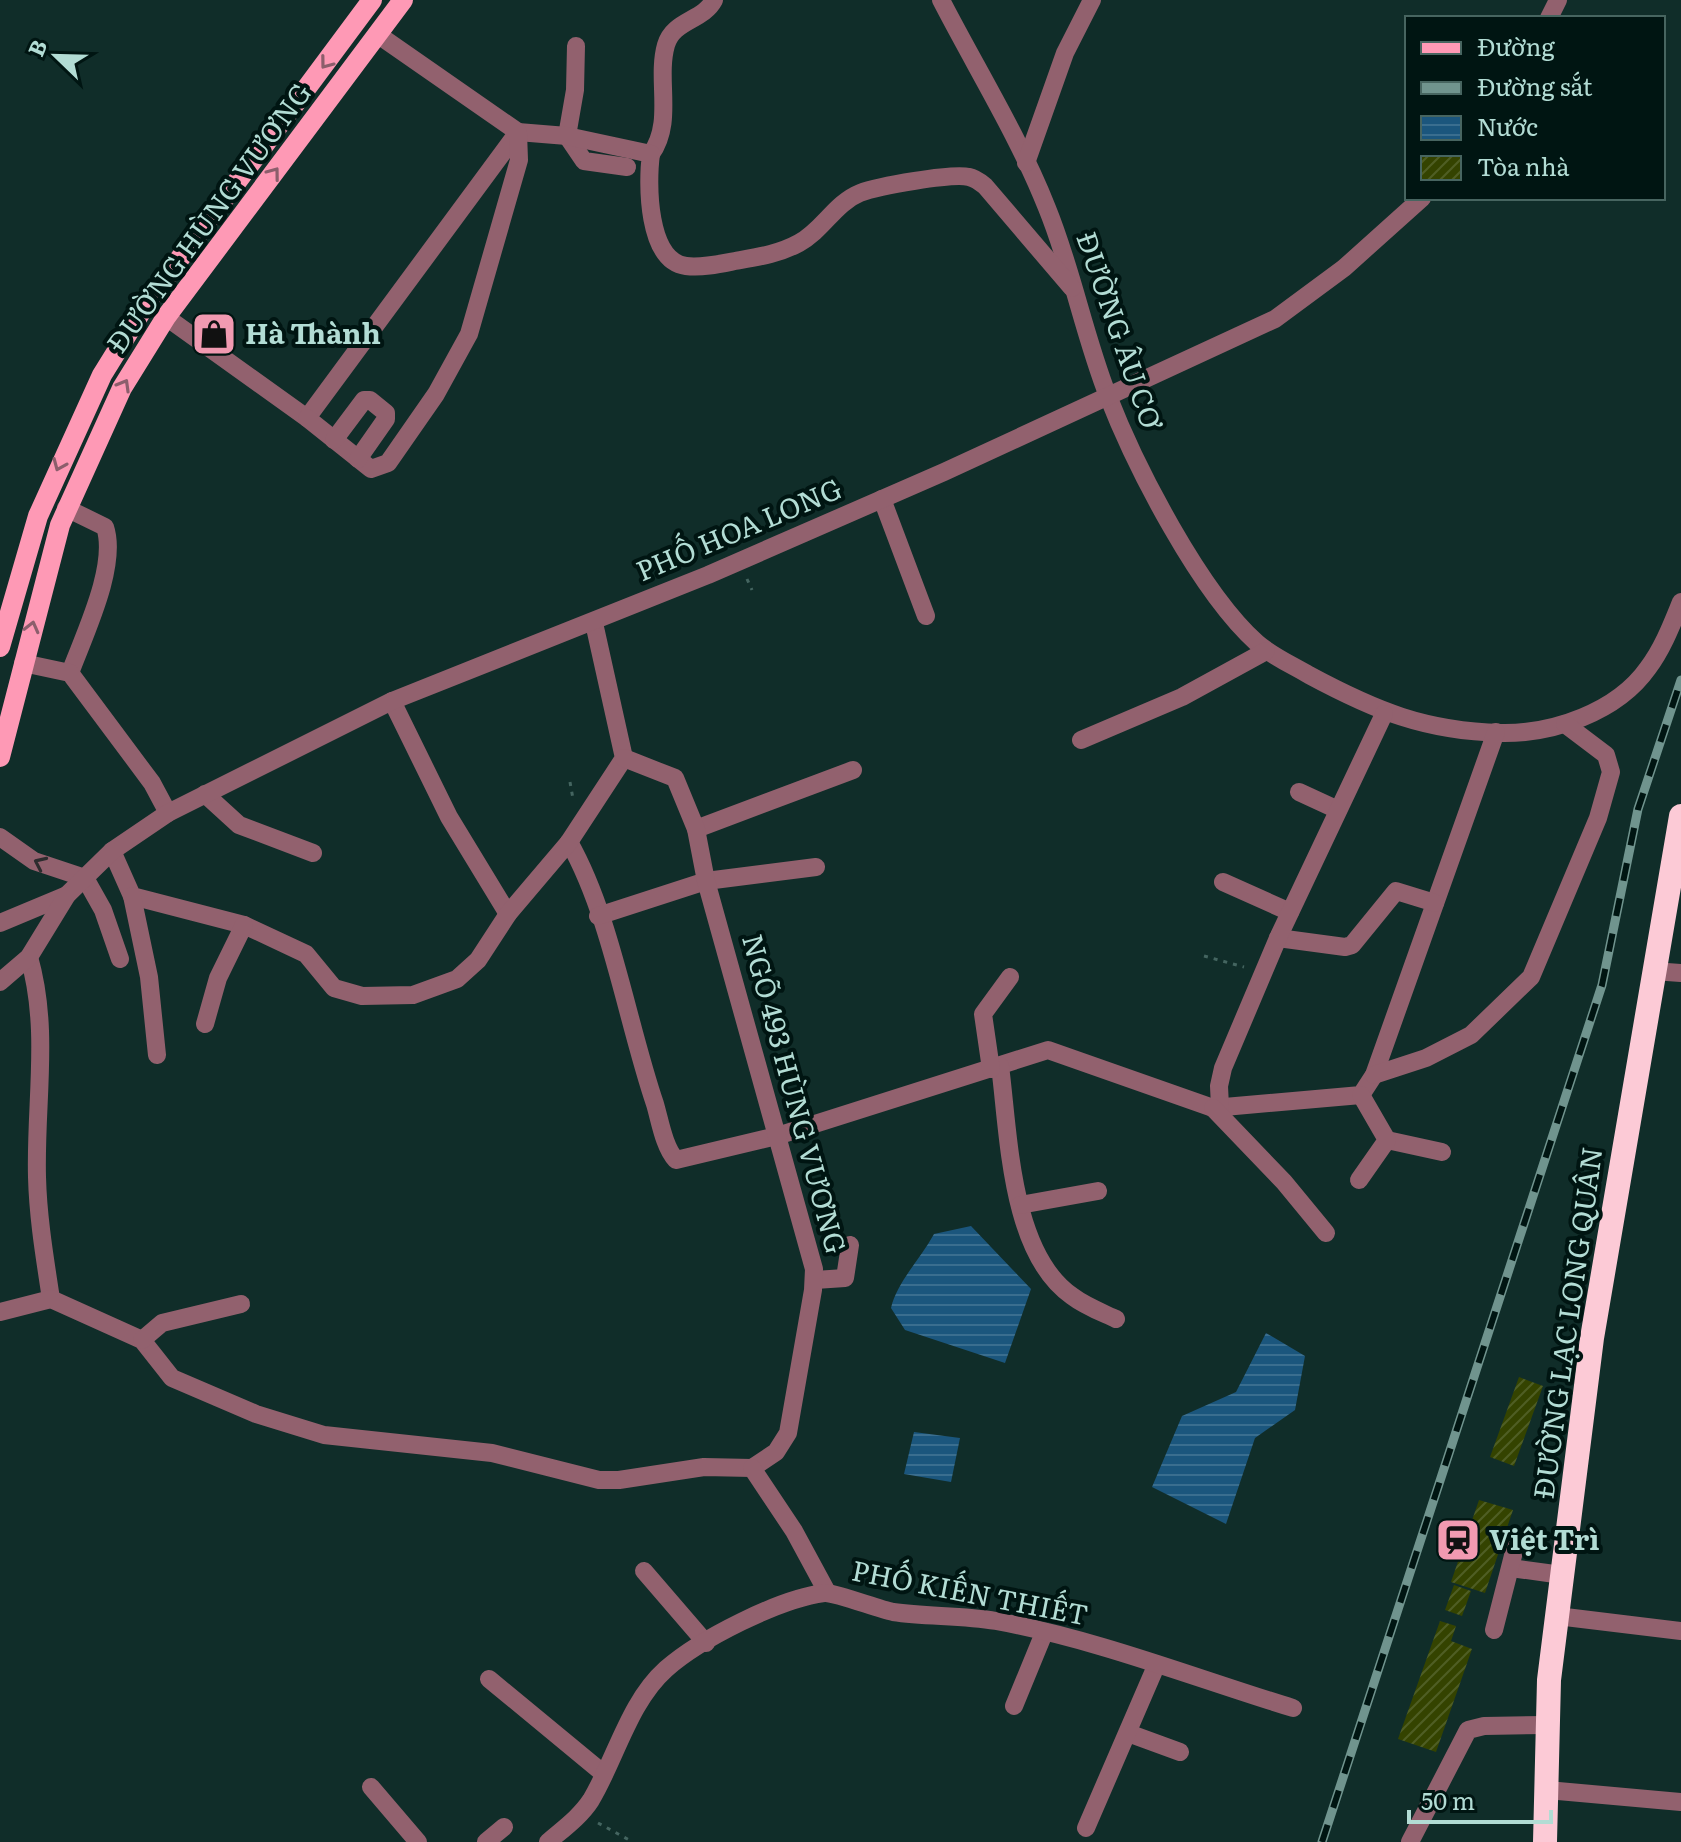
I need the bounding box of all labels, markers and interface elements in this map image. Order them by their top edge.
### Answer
north arrow [16,16,96,96]
legend [1405,16,1665,200]
text: Đường [1477,28,1556,63]
text: B [18,34,54,61]
one-way arrow [321,54,335,68]
text: Đường sắt [1477,68,1593,103]
street label: ĐƯỜNG HÙNG VƯƠNG [95,73,320,361]
text: Nước [1477,108,1538,143]
text: Tòa nhà [1477,148,1570,183]
one-way arrow [264,167,278,181]
street label: ĐƯỜNG ÂU CƠ [1067,225,1175,436]
shop icon: Hà Thành [190,310,238,358]
place label: Hà Thành [245,311,381,353]
one-way arrow [114,379,130,394]
one-way arrow [53,457,69,471]
street label: PHỐ HOA LONG [629,466,847,590]
one-way arrow [23,621,40,634]
one-way arrow [34,857,48,873]
street label: NGÕ 493 HÙNG VƯƠNG [733,929,859,1258]
street label: ĐƯỜNG LẠC LONG QUÂN [1521,1144,1612,1502]
station icon: Việt Trì [1434,1516,1482,1564]
place label: Việt Trì [1489,1517,1599,1559]
street label: PHỐ KIẾN THIẾT [849,1548,1092,1635]
scale bar [1409,1774,1551,1824]
text: 50 m [1421,1782,1475,1817]

